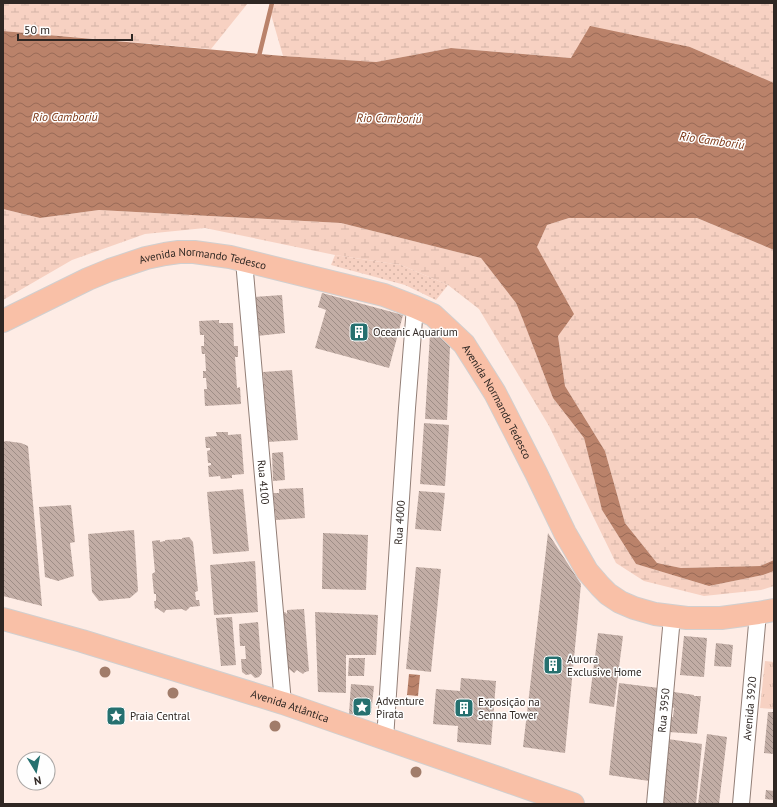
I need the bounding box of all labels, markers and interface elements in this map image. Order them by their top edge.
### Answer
scale bar [18,16,132,42]
text: 50 m [24,22,50,37]
water label: Rio Camboriú [32,109,98,124]
water label: Rio Camboriú [356,110,422,126]
water label: Rio Camboriú [679,128,745,152]
street label: Avenida Normando Tedesco [137,245,268,273]
building icon: Oceanic Aquarium [348,321,370,343]
place label: Oceanic Aquarium [373,325,458,339]
street label: Avenida Normando Tedesco [459,342,535,461]
street label: Rua 4100 [255,459,272,505]
street label: Rua 4000 [391,500,408,545]
place label: Aurora Exclusive Home [567,652,642,679]
building icon: Aurora Exclusive Home [542,654,564,676]
street label: Avenida 3920 [740,676,759,741]
street label: Avenida Atlântica [249,687,331,726]
street label: Rua 3950 [655,687,673,733]
place label: Adventure Pirata [376,694,425,721]
place label: Exposição na Senna Tower [478,695,540,722]
place icon: Adventure Pirata [351,696,373,718]
building icon: Exposição na Senna Tower [453,697,475,719]
place icon: Praia Central [105,705,127,727]
place label: Praia Central [130,709,191,723]
north arrow [16,751,56,791]
text: N [33,773,43,788]

